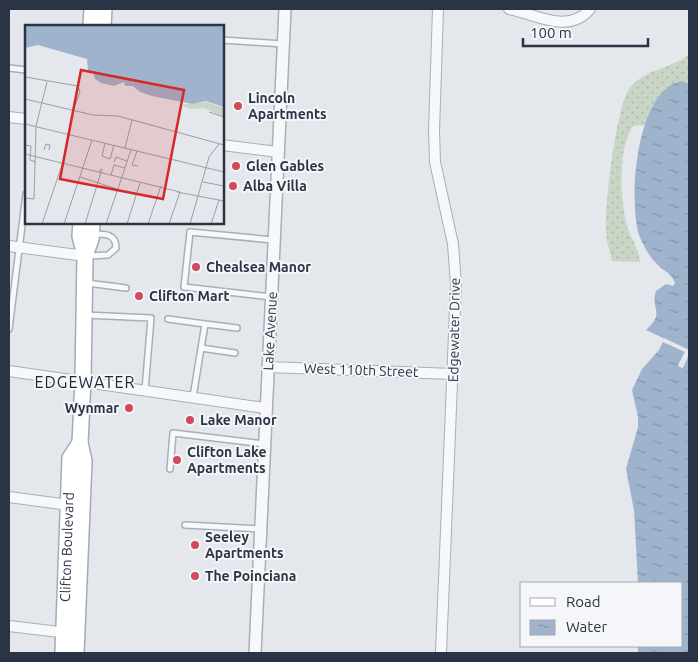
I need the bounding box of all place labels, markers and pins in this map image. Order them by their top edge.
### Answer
place label: Lincoln Apartments [248,90,327,122]
marker: Lincoln Apartments [232,100,244,112]
place label: Glen Gables [246,158,324,174]
marker: Glen Gables [230,160,242,172]
place label: Alba Villa [243,178,307,194]
marker: Alba Villa [227,180,239,192]
place label: Chealsea Manor [206,259,311,275]
marker: Chealsea Manor [190,261,202,273]
place label: Clifton Mart [149,288,229,304]
marker: Clifton Mart [133,290,145,302]
place label: Wynmar [65,400,119,416]
marker: Wynmar [123,402,135,414]
place label: Lake Manor [200,412,277,428]
marker: Lake Manor [184,414,196,426]
place label: Clifton Lake Apartments [187,444,267,476]
marker: Clifton Lake Apartments [171,454,183,466]
place label: Seeley Apartments [205,529,284,561]
marker: Seeley Apartments [189,539,201,551]
place label: The Poinciana [205,568,296,584]
marker: The Poinciana [189,570,201,582]

